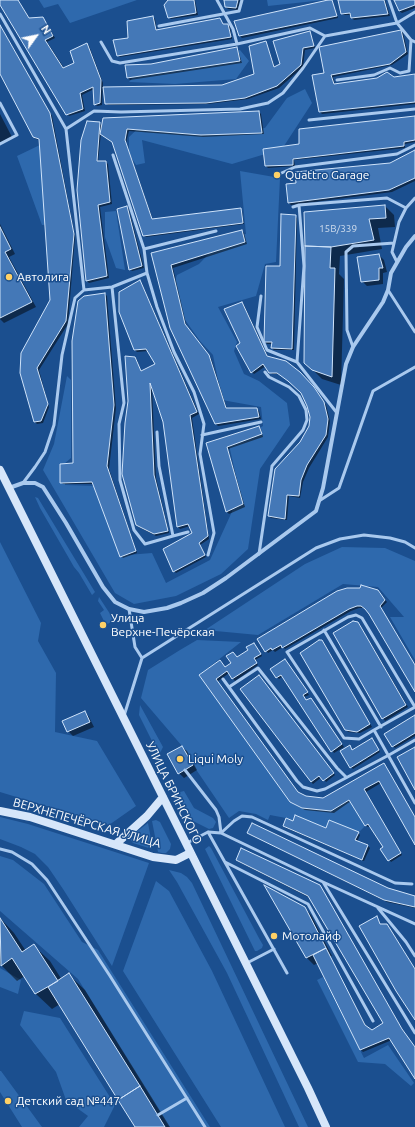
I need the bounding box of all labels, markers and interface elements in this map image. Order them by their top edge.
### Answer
north arrow [16,16,56,56]
text: N [39,23,53,36]
place label: Quattro Garage [285,168,369,182]
marker: Quattro Garage [272,170,282,180]
house number: 15В/339 [319,223,357,235]
place label: Автолига [17,270,69,284]
marker: Автолига [4,272,14,282]
place label: Улица Верхне-Печёрская [111,611,215,639]
marker: Улица Верхне-Печёрская [98,620,108,630]
street label: УЛИЦА БРИНСКОГО [143,739,205,847]
place label: Liqui Moly [188,752,243,766]
marker: Liqui Moly [175,754,185,764]
street label: ВЕРХНЕПЕЧЁРСКАЯ УЛИЦА [11,795,163,851]
place label: Мотолайф [282,929,341,943]
marker: Мотолайф [269,931,279,941]
place label: Детский сад №447 [16,1094,120,1108]
marker: Детский сад №447 [3,1096,13,1106]

